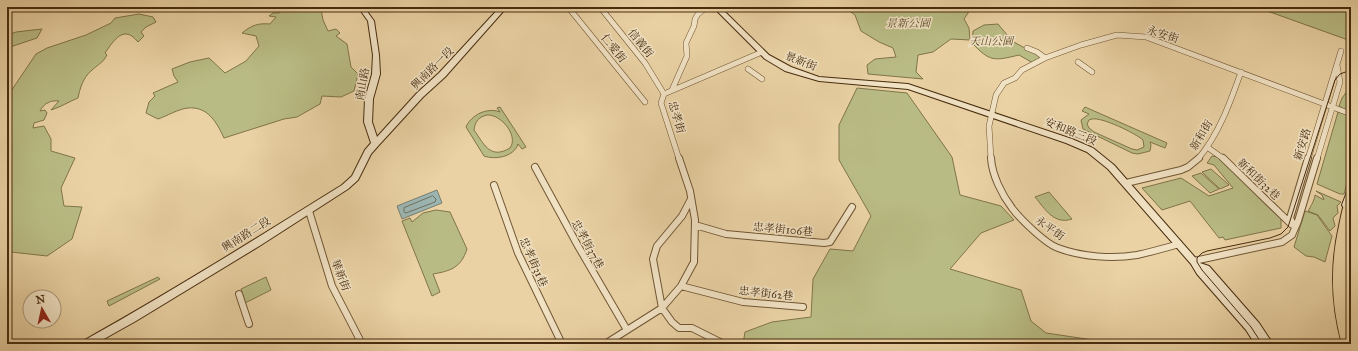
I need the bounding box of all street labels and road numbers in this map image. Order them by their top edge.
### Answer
street label: 永安街 [1145,23,1181,46]
street label: 信義街 [625,26,656,60]
street label: 仁愛街 [598,31,629,65]
street label: 興南路一段 [408,44,456,92]
street label: 景新街 [783,49,819,73]
street label: 南山路 [353,67,372,101]
street label: 忠孝街 [666,99,687,135]
street label: 安和路三段 [1043,115,1099,148]
street label: 新和街 [1187,118,1215,153]
street label: 新安路 [1291,126,1314,162]
street label: 新和街32巷 [1235,156,1283,203]
street label: 興南路二段 [219,214,273,255]
street label: 永平街 [1032,214,1067,243]
street label: 忠孝街37巷 [569,217,606,271]
street label: 忠孝街106巷 [752,220,814,239]
street label: 忠孝街31巷 [517,235,550,289]
street label: 華新街 [329,257,353,293]
street label: 忠孝街62巷 [738,284,794,303]

